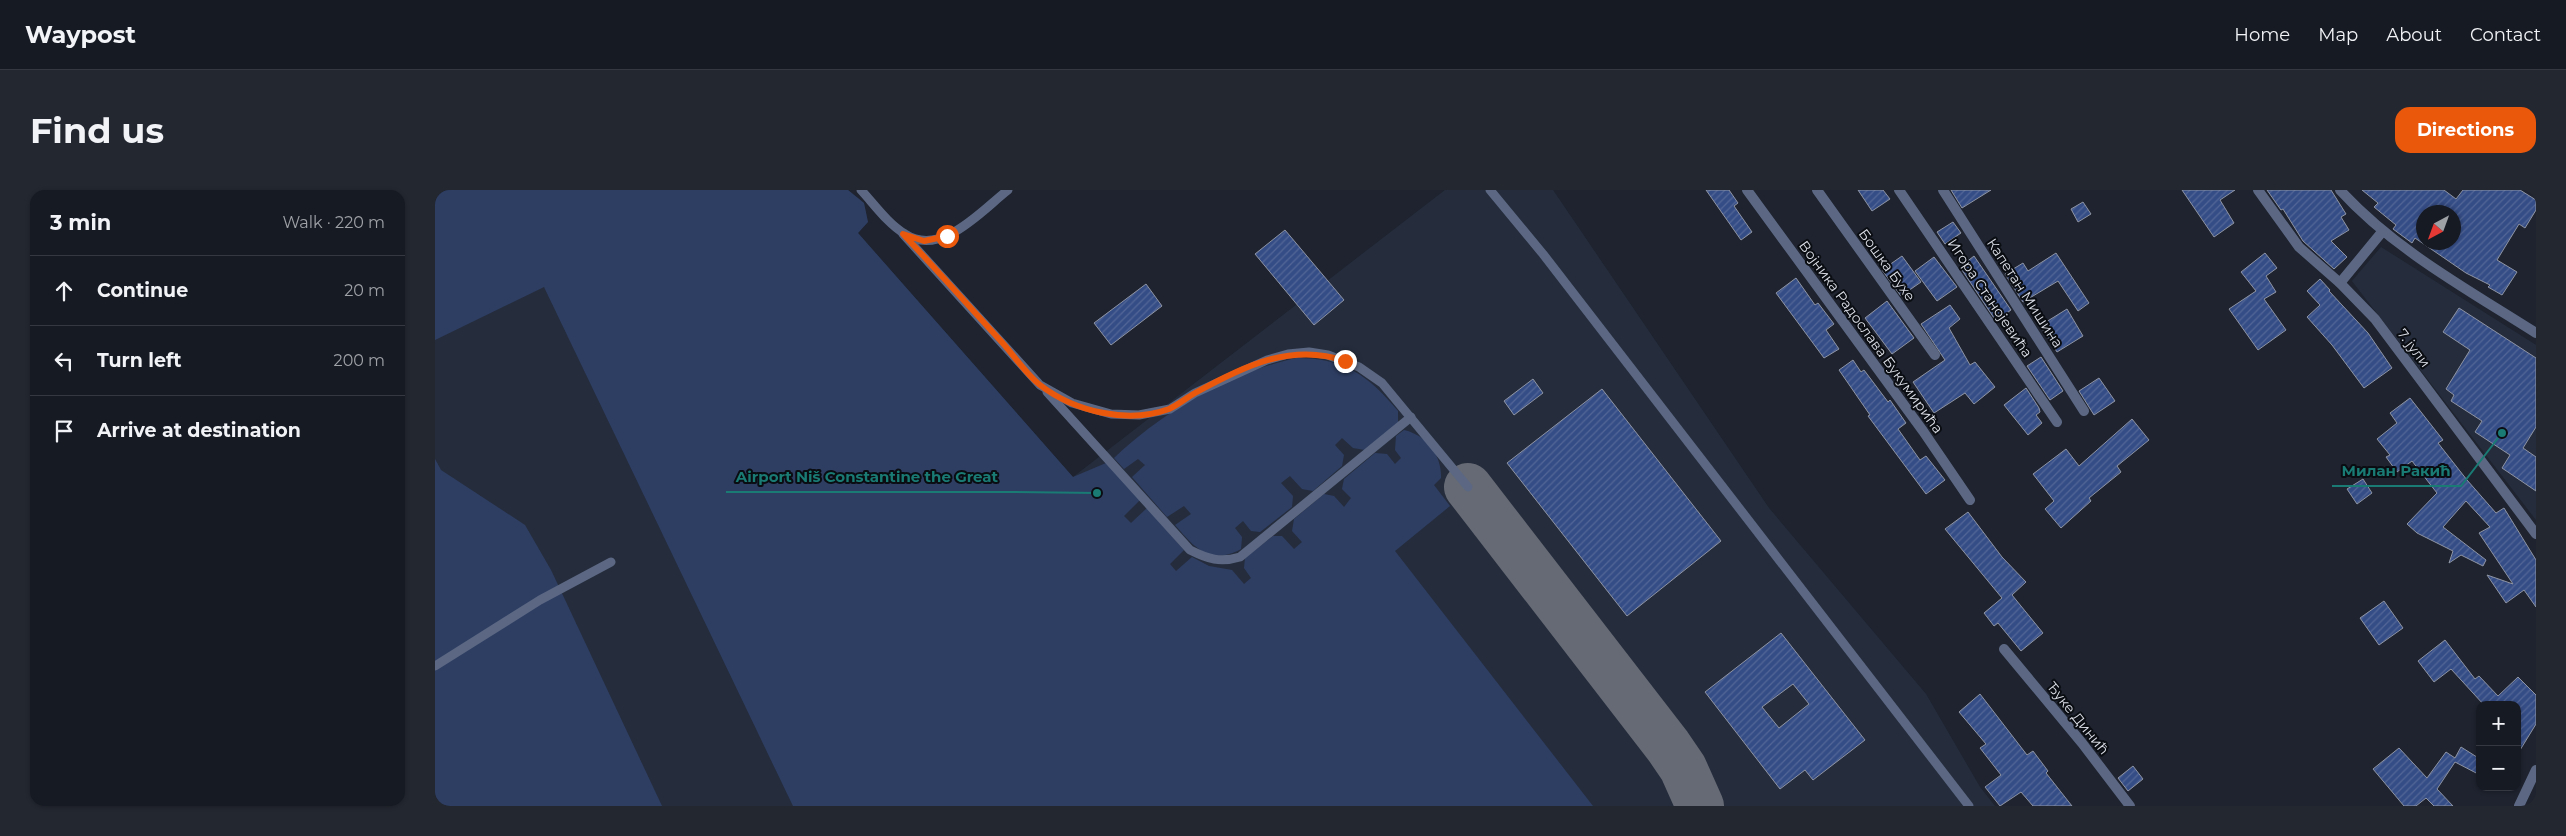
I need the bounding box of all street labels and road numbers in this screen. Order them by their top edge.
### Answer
street label: Бошка Бухе [1855,225,1919,305]
street label: Игора Станојевића [1944,235,2036,361]
street label: Капетан Мишина [1983,235,2067,351]
street label: Војника Радослава Букумирића [1795,237,1947,437]
street label: 7. јули [2394,325,2434,371]
street label: Ђуке Динић [2043,678,2113,758]

